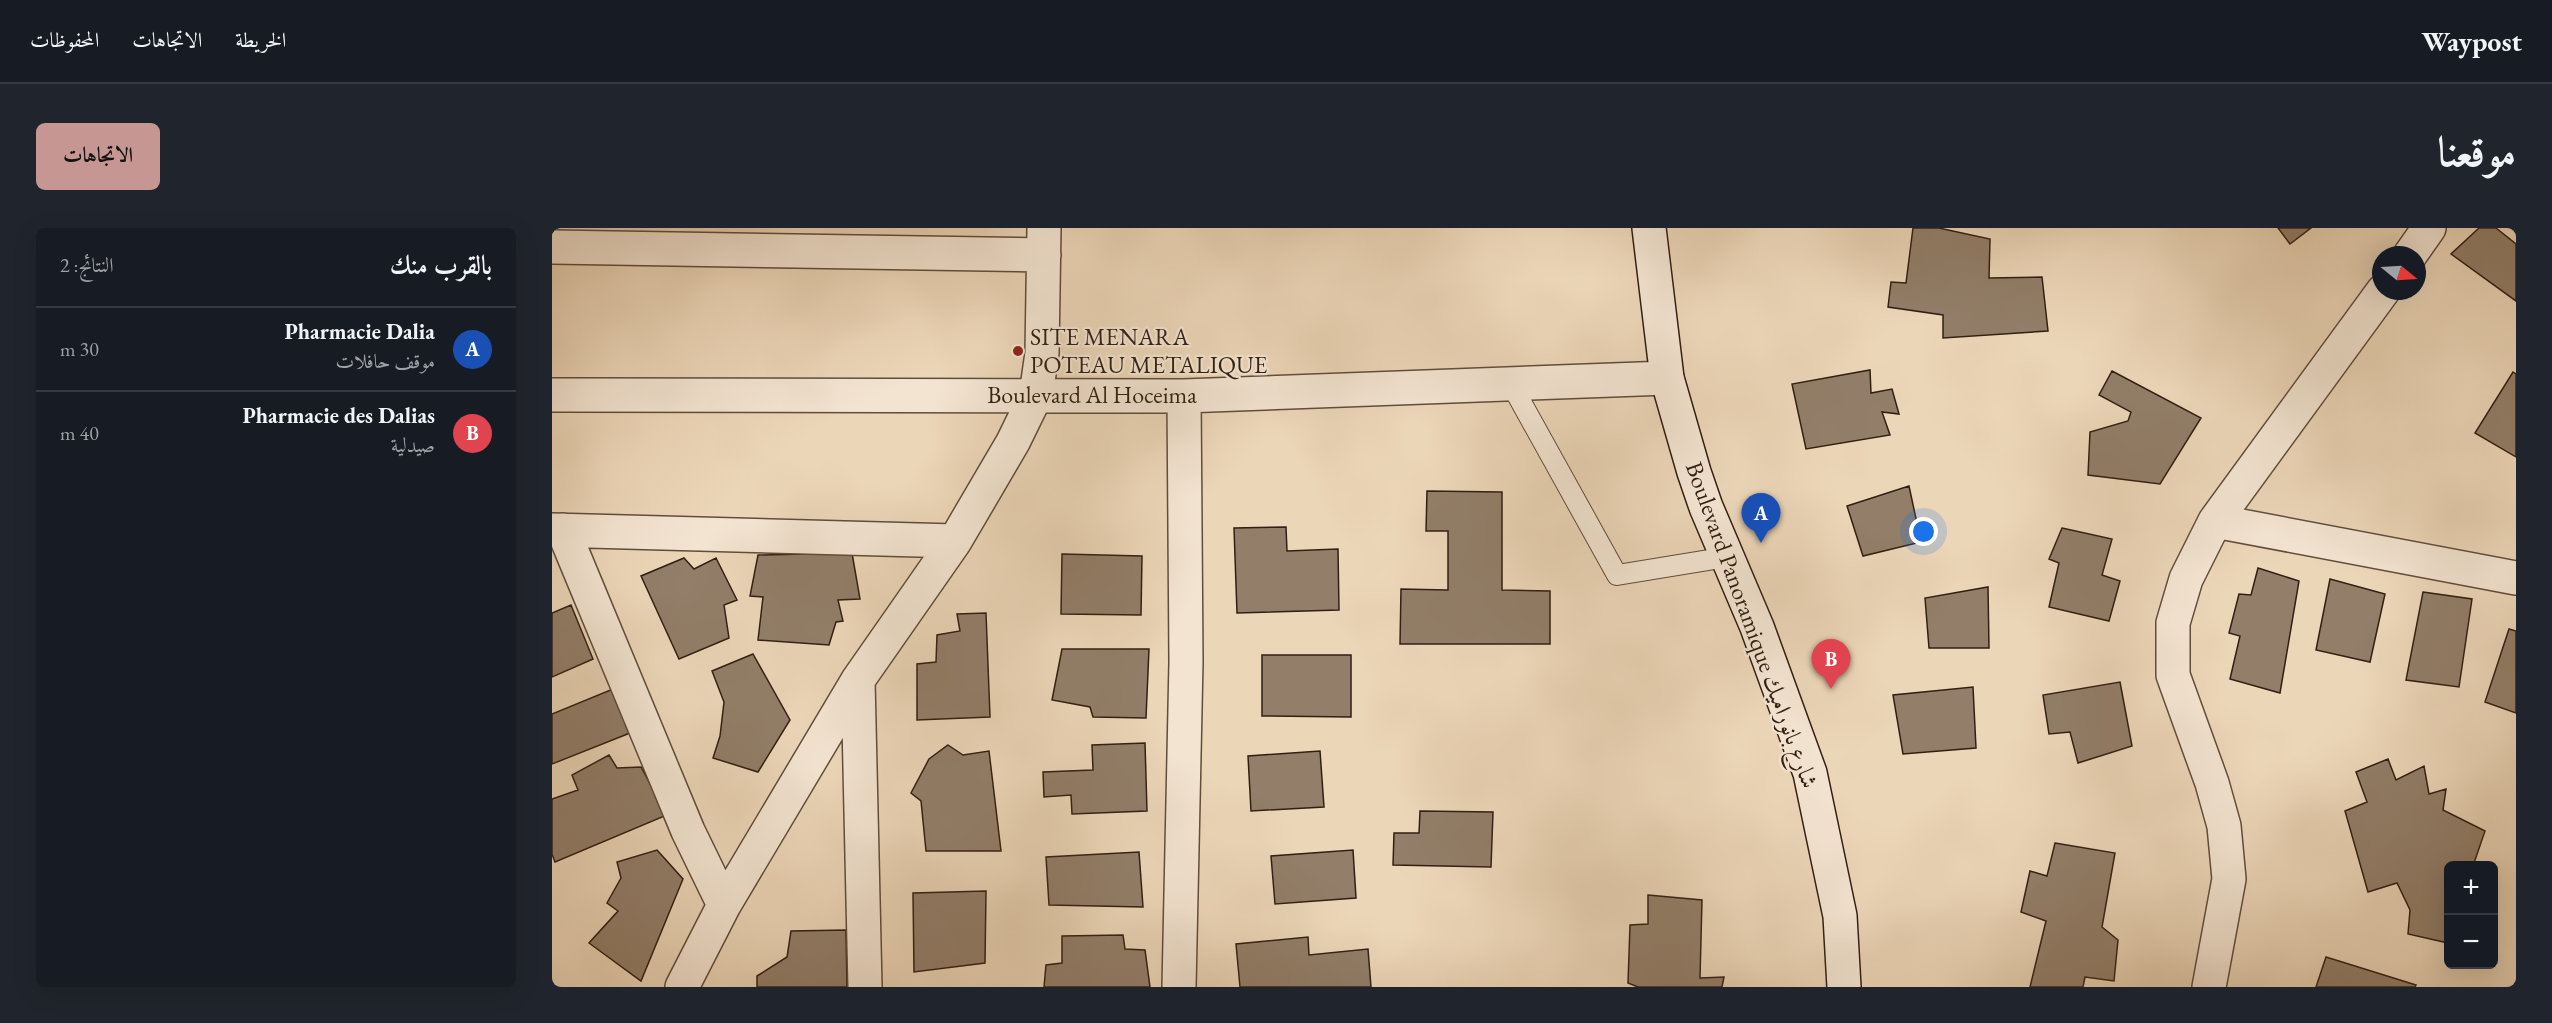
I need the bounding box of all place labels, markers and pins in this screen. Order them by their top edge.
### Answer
place label: SITE MENARA POTEAU METALIQUE [1030,321,1267,380]
marker: SITE MENARA POTEAU METALIQUE [1011,344,1025,358]
pin: A [1742,494,1780,543]
pin: B [1812,640,1850,689]

